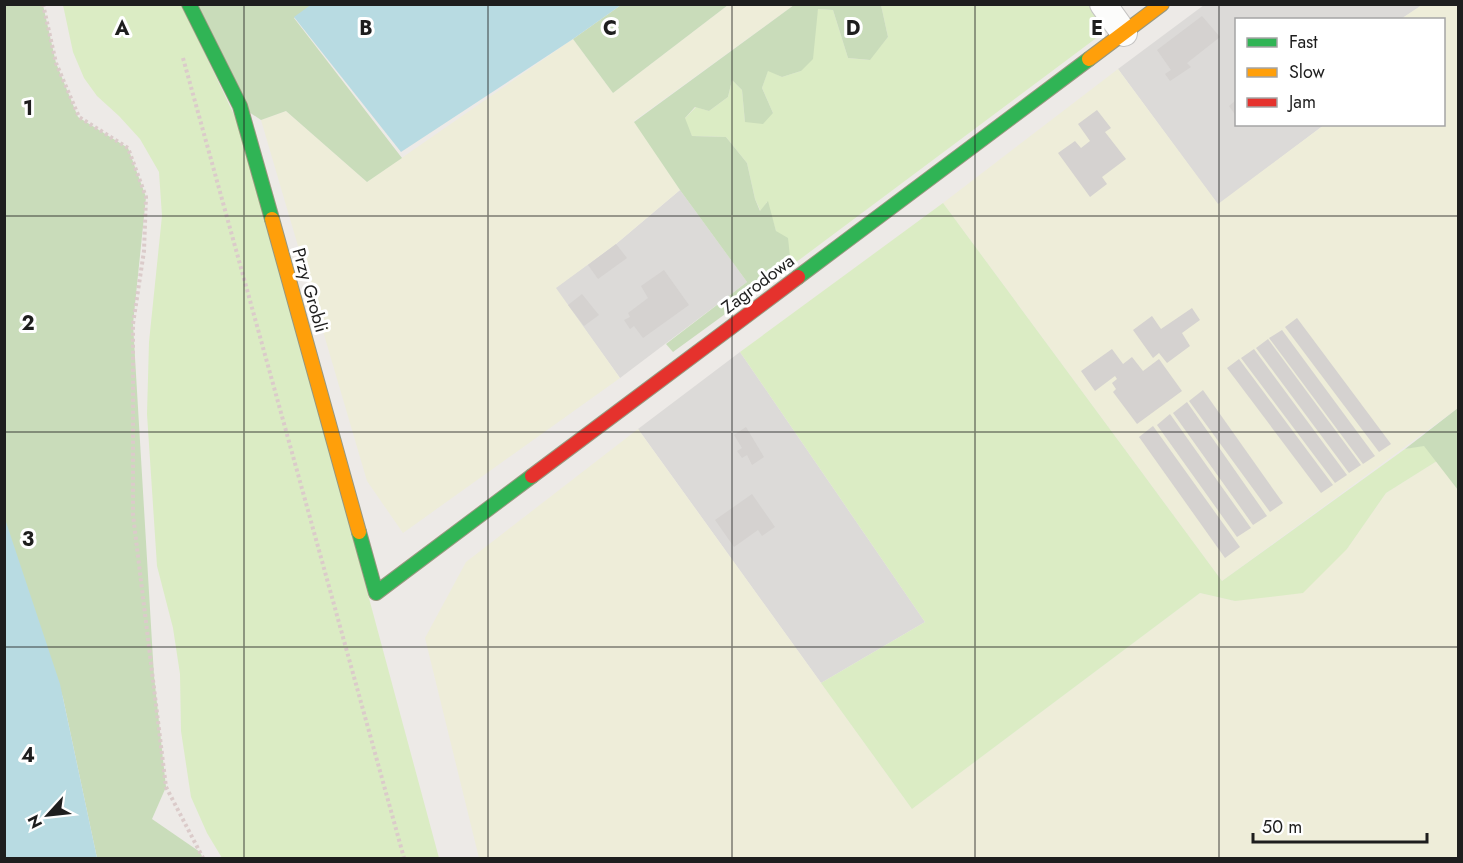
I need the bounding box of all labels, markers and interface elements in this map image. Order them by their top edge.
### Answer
text: A [114,14,130,43]
text: B [359,14,373,43]
text: C [603,14,617,43]
text: D [846,14,860,43]
text: E [1091,14,1103,43]
legend [1235,18,1445,126]
text: Fast [1289,29,1318,55]
text: Slow [1289,59,1326,85]
text: Jam [1287,89,1316,115]
text: 1 [23,94,33,123]
street label: Przy Grobli [286,245,334,335]
street label: Zagrodowa [716,248,800,320]
text: 2 [21,309,35,338]
text: 3 [22,525,34,554]
text: 4 [21,741,35,770]
north arrow [18,785,78,845]
scale bar [1253,806,1427,844]
text: N [22,811,48,832]
text: 50 m [1262,814,1302,840]

